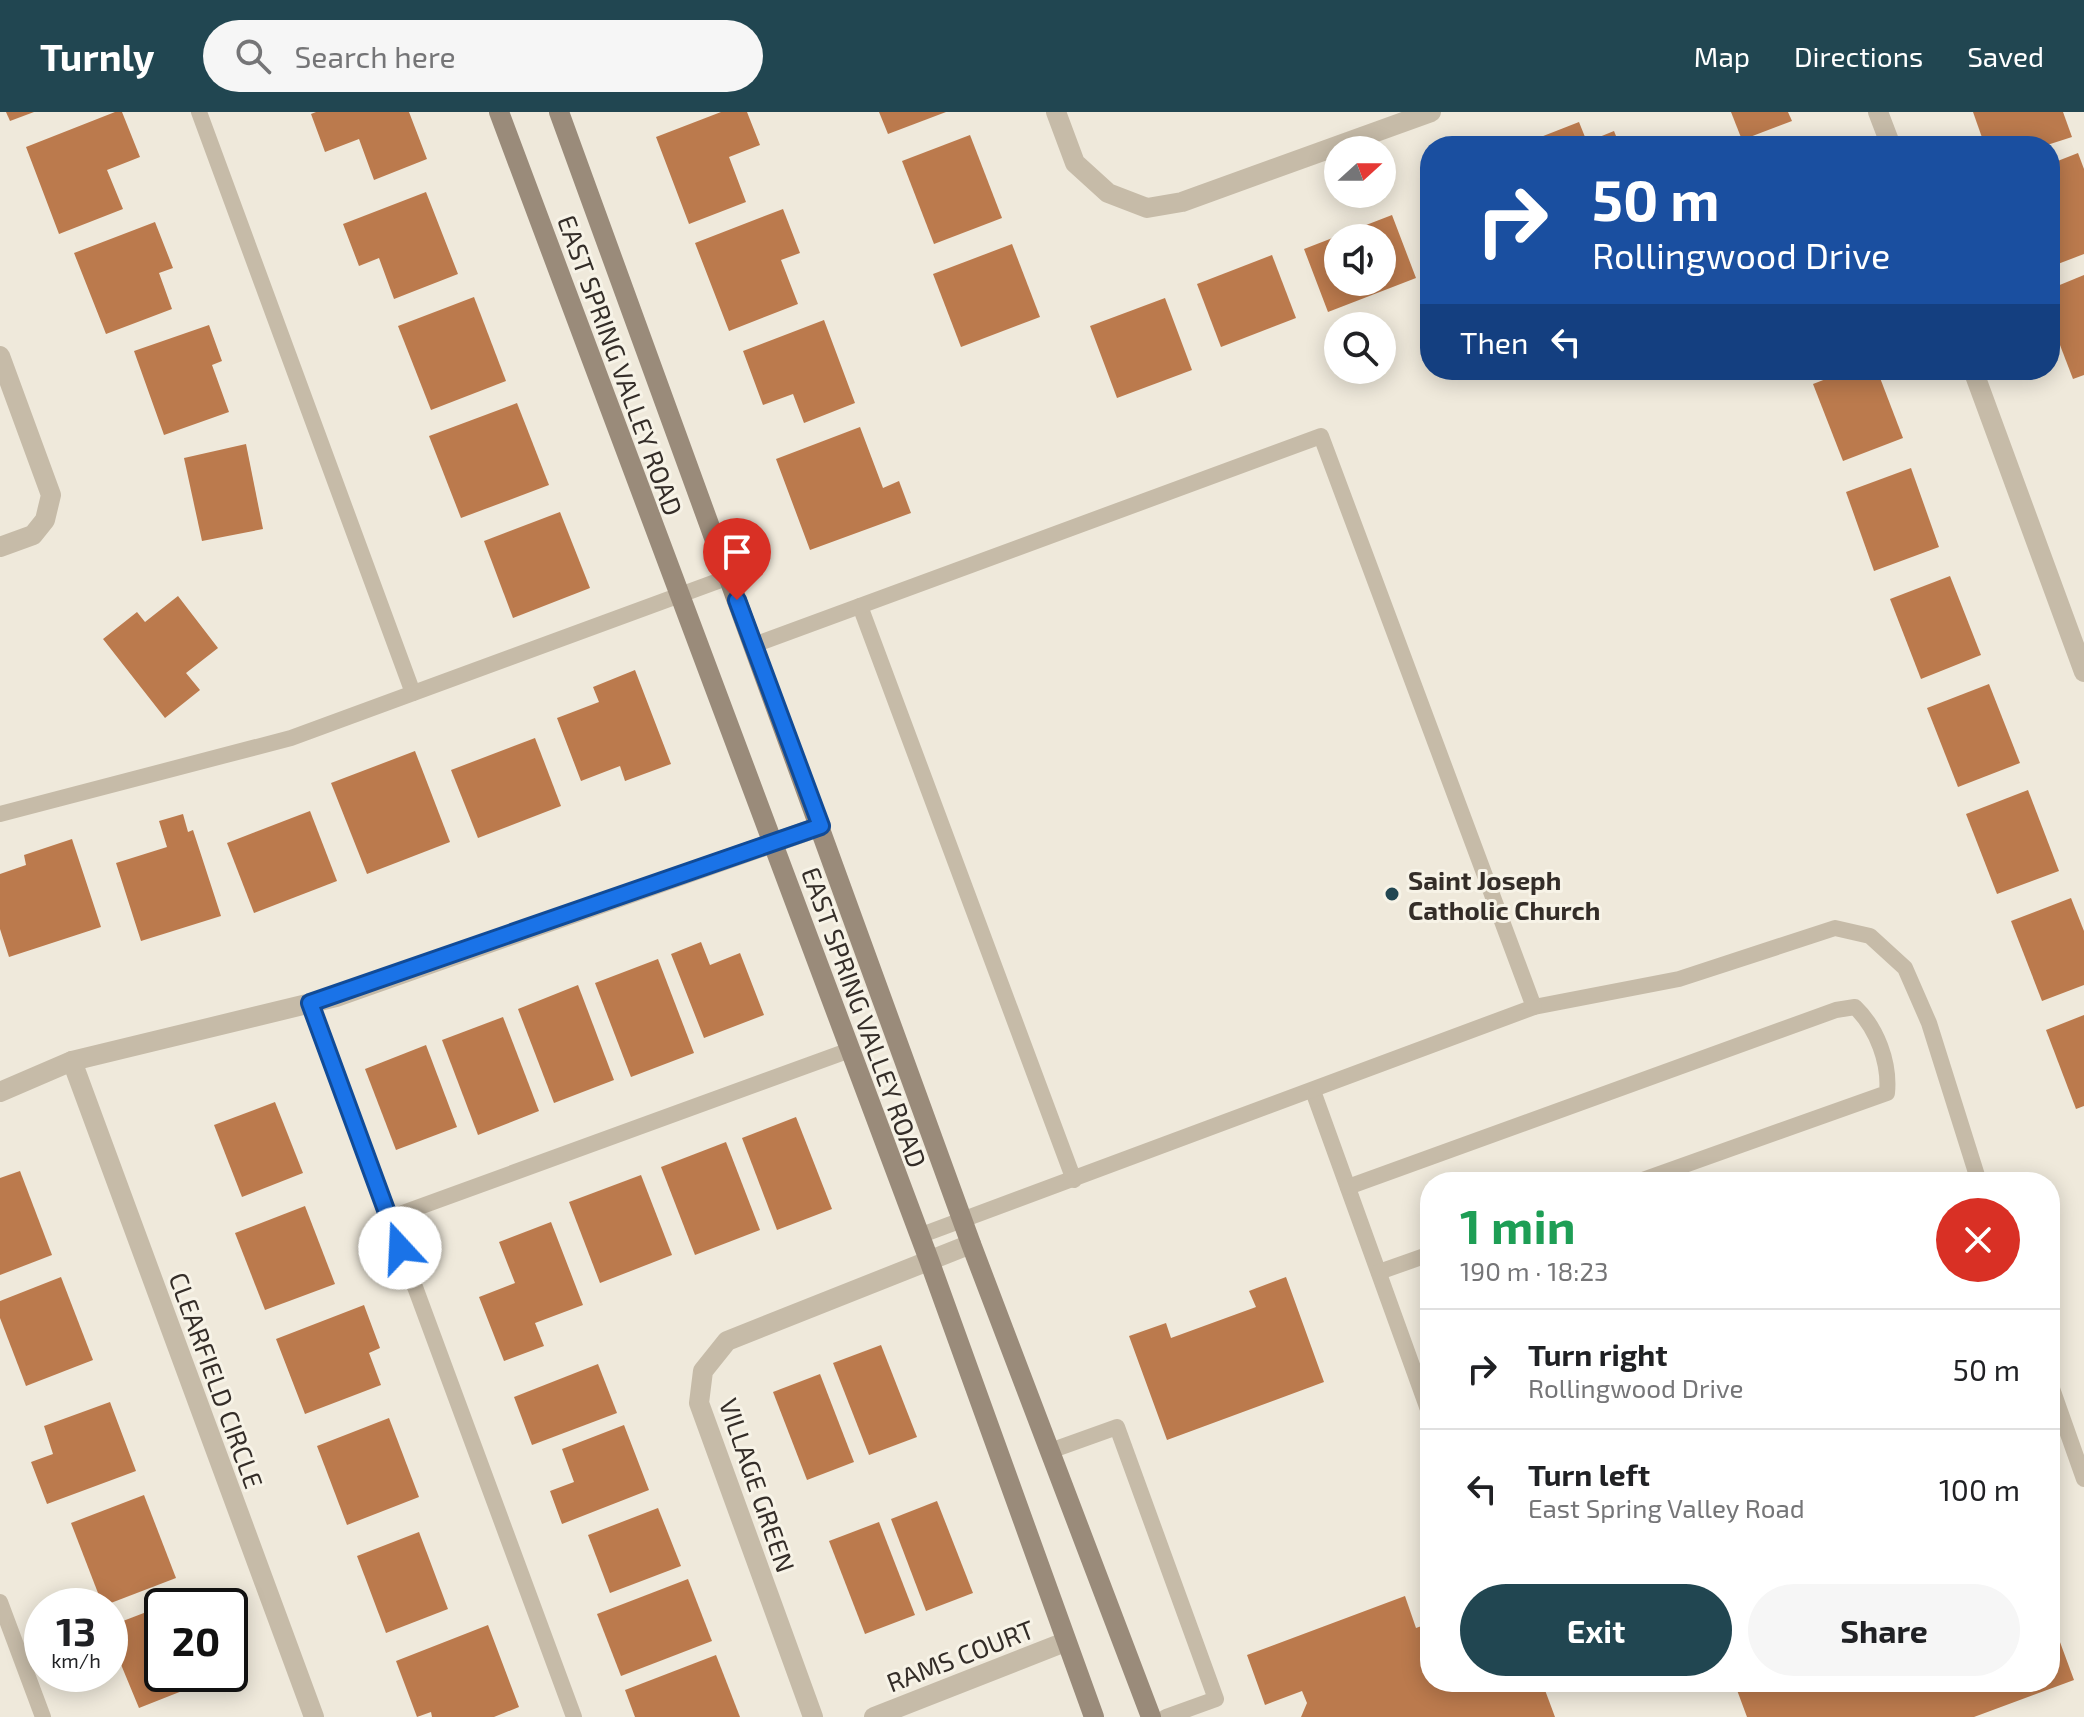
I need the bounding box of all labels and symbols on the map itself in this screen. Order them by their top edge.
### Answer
north arrow [1324,136,1396,208]
street label: EAST SPRING VALLEY ROAD [552,211,690,519]
pin [703,518,771,600]
street label: EAST SPRING VALLEY ROAD [796,863,934,1171]
place label: Saint Joseph Catholic Church [1408,864,1600,925]
marker: Saint Joseph Catholic Church [1383,885,1401,903]
position arrow [358,1206,442,1290]
street label: CLEARFIELD CIRCLE [164,1268,270,1492]
street label: VILLAGE GREEN [714,1394,802,1576]
speed limit sign: 20 [144,1588,248,1692]
street label: RAMS COURT [882,1613,1038,1697]

